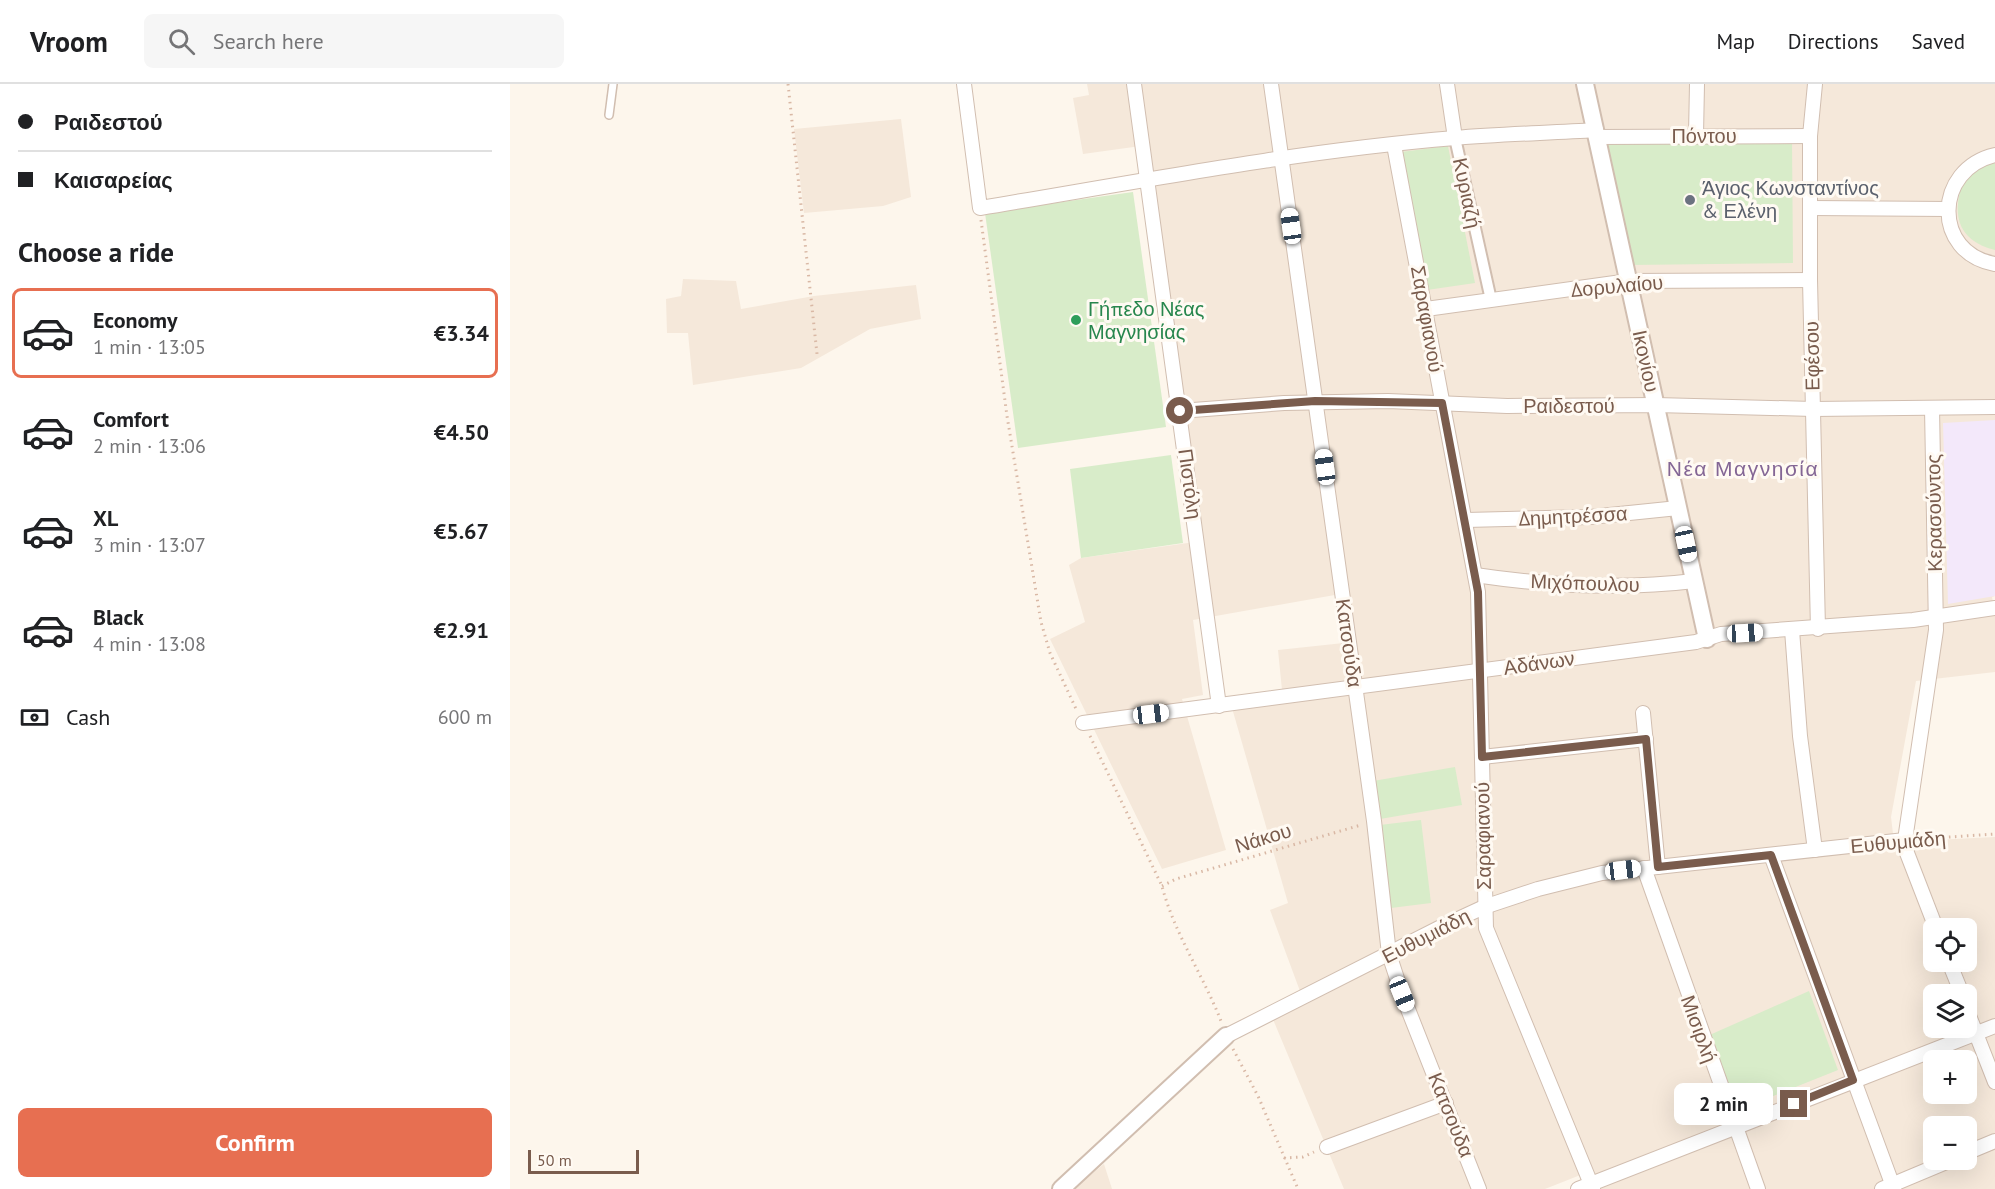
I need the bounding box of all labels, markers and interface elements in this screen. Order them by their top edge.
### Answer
search box [144,14,564,68]
text: Vroom [30,23,108,60]
icon: search [165,25,198,58]
text: Search here [213,27,324,55]
text: Map [1716,28,1755,55]
text: Directions [1788,28,1879,55]
text: Saved [1912,28,1965,55]
text: Ραιδεστού [54,108,163,136]
street label: Πόντου [1671,123,1737,149]
street label: Κυριαζή [1447,155,1487,231]
text: Καισαρείας [54,166,173,194]
place label: Άγιος Κωνσταντίνος & Ελένη [1702,175,1879,224]
marker: Άγιος Κωνσταντίνος & Ελένη [1683,193,1697,207]
car [1280,207,1302,245]
text: Choose a ride [18,235,174,269]
street label: Σαραφιανού [1405,264,1449,374]
street label: Δορυλαίου [1570,269,1664,303]
place label: Γήπεδο Νέας Μαγνησίας [1088,296,1205,345]
icon: car [21,306,75,360]
text: Economy [93,306,177,334]
marker: Γήπεδο Νέας Μαγνησίας [1069,313,1083,327]
text: €3.34 [434,319,489,347]
street label: Εφέσου [1798,321,1826,391]
street label: Ικονίου [1627,328,1665,394]
text: 1 min · 13:05 [93,334,206,360]
street label: Ραιδεστού [1523,393,1615,419]
route start [1166,397,1193,424]
icon: car [21,405,75,459]
text: Comfort [93,405,169,433]
text: €4.50 [434,418,489,446]
text: 2 min · 13:06 [93,433,206,459]
street label: Πιστόλη [1172,447,1208,521]
car [1314,448,1336,486]
street label: Κερασούντος [1920,453,1948,572]
district label: Νέα Μαγνησία [1667,455,1819,482]
street label: Δημητρέσσα [1518,500,1628,532]
icon: car [21,504,75,558]
text: XL [93,504,118,532]
text: €5.67 [434,517,489,545]
car [1673,525,1699,563]
text: 3 min · 13:07 [93,532,206,558]
street label: Μιχόπουλου [1530,568,1640,598]
street label: Κατσούδα [1330,597,1368,689]
icon: car [21,603,75,657]
text: Black [93,603,144,631]
text: €2.91 [434,616,489,644]
car [1727,623,1763,643]
text: 4 min · 13:08 [93,631,206,657]
street label: Αδάνων [1502,645,1576,681]
icon: cash [18,701,51,734]
text: Cash [66,703,110,731]
car [1132,703,1170,725]
text: 600 m [438,704,492,730]
street label: Σαραφιανού [1469,782,1497,890]
street label: Νάκου [1232,817,1294,859]
street label: Ευθυμιάδη [1849,825,1947,859]
car [1604,859,1642,881]
street label: Ευθυμιάδη [1377,903,1475,969]
map controls [1923,918,1977,1170]
button: locate [1923,918,1977,972]
car [1387,974,1417,1014]
button: layers [1923,984,1977,1038]
street label: Μισιρλή [1675,992,1723,1066]
button: + [1923,1050,1977,1104]
street label: Κατσούδα [1422,1069,1480,1161]
callout: 2 min [1674,1083,1773,1125]
route end [1780,1090,1807,1117]
text: 2 min [1699,1091,1748,1117]
button: Confirm [18,1108,492,1177]
button: − [1923,1116,1977,1170]
scale bar [528,1147,639,1174]
text: 50 m [537,1150,572,1170]

